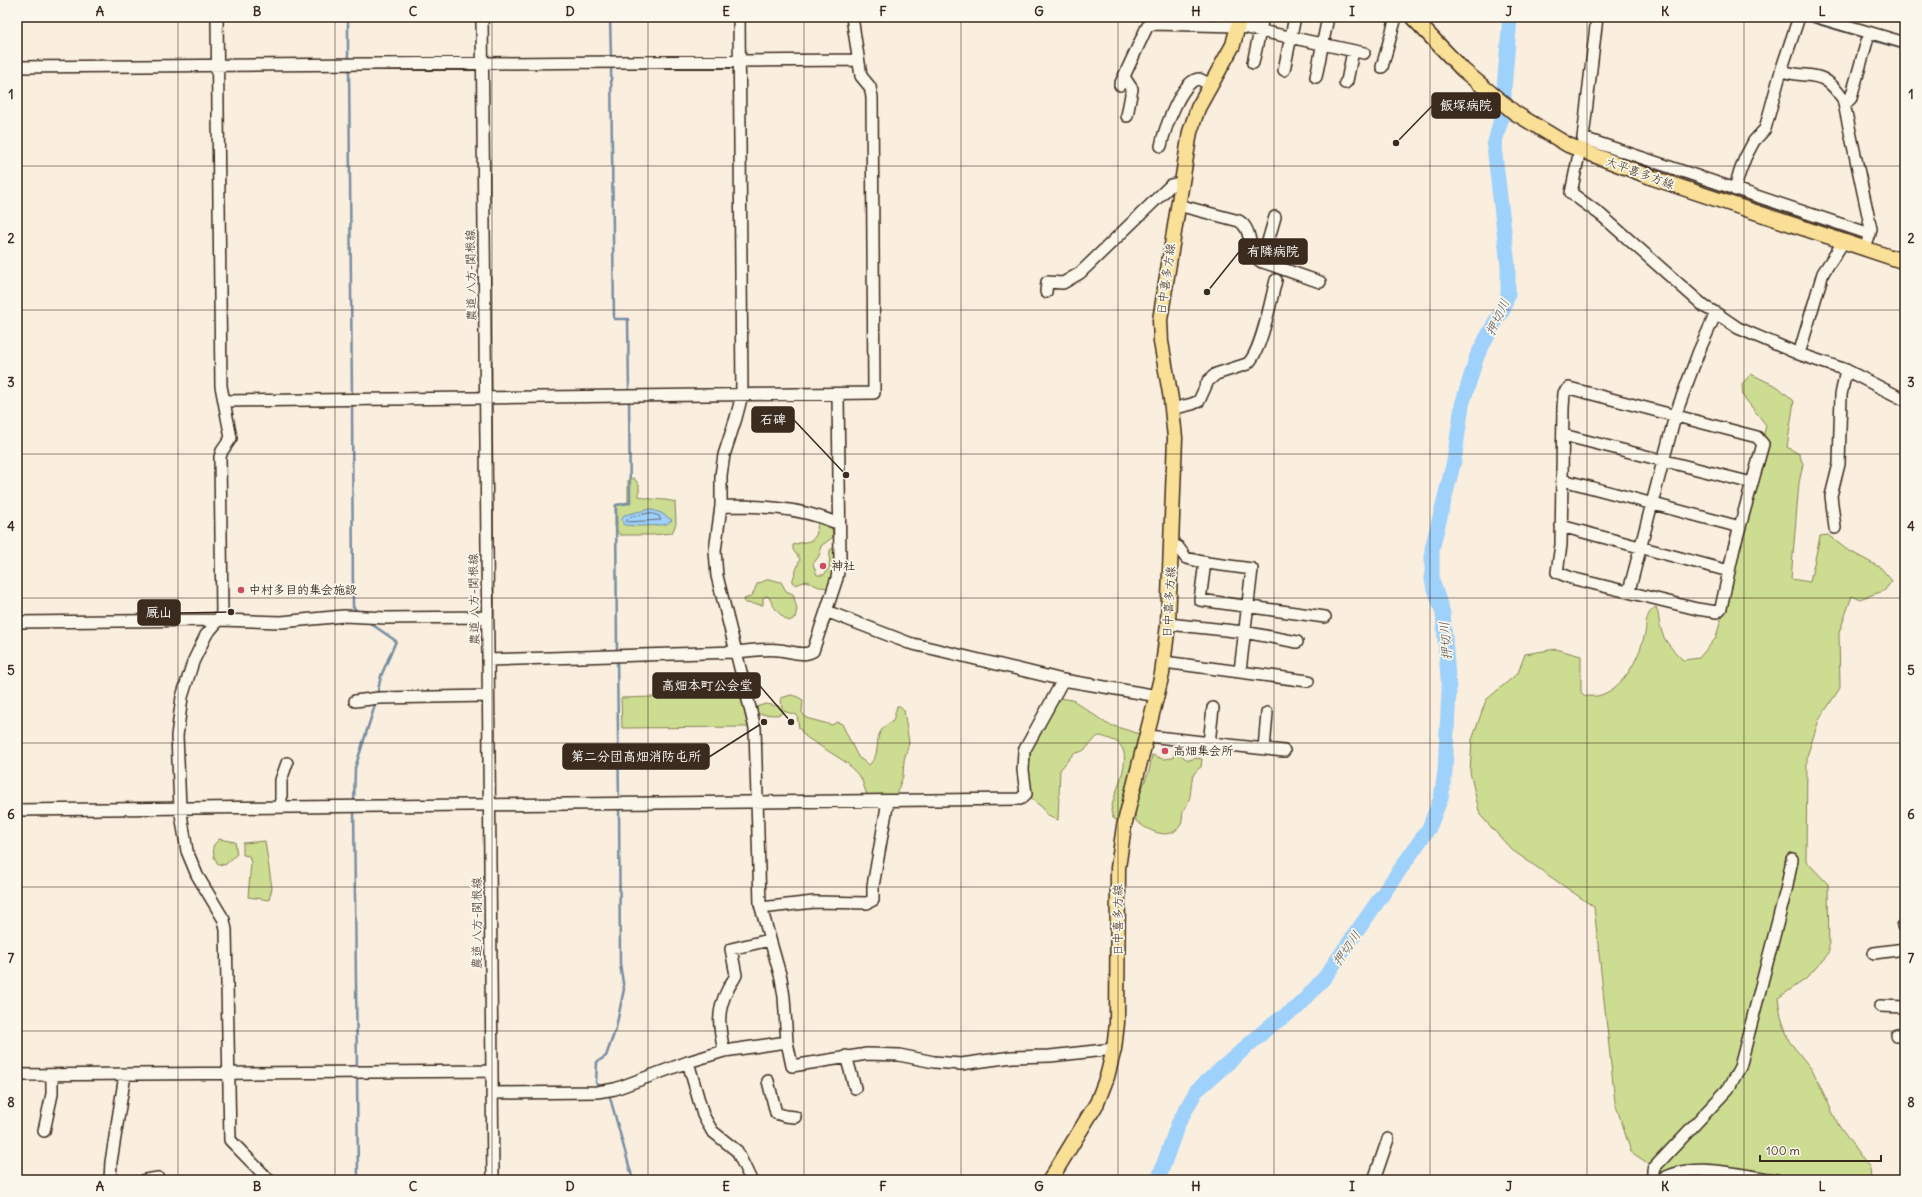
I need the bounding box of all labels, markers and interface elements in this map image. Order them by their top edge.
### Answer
text: A [96,3,105,20]
text: B [253,3,262,20]
text: C [409,3,418,20]
text: D [565,3,575,20]
text: E [722,3,730,20]
text: F [879,3,887,20]
text: G [1034,3,1044,20]
text: H [1191,3,1201,20]
text: I [1349,3,1355,20]
text: J [1506,3,1513,20]
text: K [1661,3,1670,20]
text: L [1818,3,1826,20]
text: 1 [8,86,14,103]
text: 1 [1908,86,1914,103]
callout: 飯塚病院 [1432,93,1500,118]
text: 飯塚病院 [1440,97,1492,114]
street label: 大平喜多方線 [1604,153,1677,192]
street label: 農道 八方-関根線 [462,229,479,321]
text: 2 [7,230,15,247]
text: 2 [1907,230,1915,247]
callout: 有隣病院 [1239,239,1307,264]
street label: 日中喜多方線 [1153,242,1178,316]
text: 有隣病院 [1247,243,1299,260]
water label: 押切川 [1482,296,1513,338]
text: 3 [7,374,15,391]
text: 3 [1907,374,1915,391]
callout: 石碑 [752,407,794,432]
text: 石碑 [760,411,786,428]
text: 4 [7,518,15,535]
text: 4 [1907,518,1915,535]
street label: 農道 八方-関根線 [465,553,482,645]
place label: 神社 [831,558,855,573]
marker: 神社 [818,561,828,571]
street label: 日中喜多方線 [1159,566,1178,638]
place label: 中村多目的集会施設 [249,582,357,597]
marker: 中村多目的集会施設 [236,585,246,595]
callout: 厩山 [138,600,180,625]
text: 厩山 [146,604,172,621]
water label: 押切川 [1436,621,1455,661]
text: 5 [7,662,15,679]
text: 5 [1907,662,1915,679]
callout: 高畑本町公会堂 [653,673,760,698]
text: 高畑本町公会堂 [661,677,753,694]
place label: 高畑集会所 [1173,743,1234,758]
callout: 第二分団高畑消防屯所 [563,744,709,769]
marker: 高畑集会所 [1160,746,1170,756]
text: 第二分団高畑消防屯所 [571,748,701,765]
text: 6 [7,806,15,823]
text: 6 [1907,806,1915,823]
street label: 農道 八方-関根線 [469,877,484,969]
street label: 日中喜多方線 [1110,884,1125,956]
water label: 押切川 [1328,927,1365,969]
text: 7 [8,950,15,967]
text: 7 [1908,950,1915,967]
text: 8 [7,1094,15,1111]
text: 8 [1907,1094,1915,1111]
scale bar [1760,1137,1881,1163]
text: 100 m [1766,1143,1800,1158]
text: A [96,1178,105,1195]
text: B [253,1178,262,1195]
text: C [409,1178,418,1195]
text: D [565,1178,575,1195]
text: E [722,1178,730,1195]
text: F [879,1178,887,1195]
text: G [1034,1178,1044,1195]
text: H [1191,1178,1201,1195]
text: I [1349,1178,1355,1195]
text: J [1506,1178,1513,1195]
text: K [1661,1178,1670,1195]
text: L [1818,1178,1826,1195]

